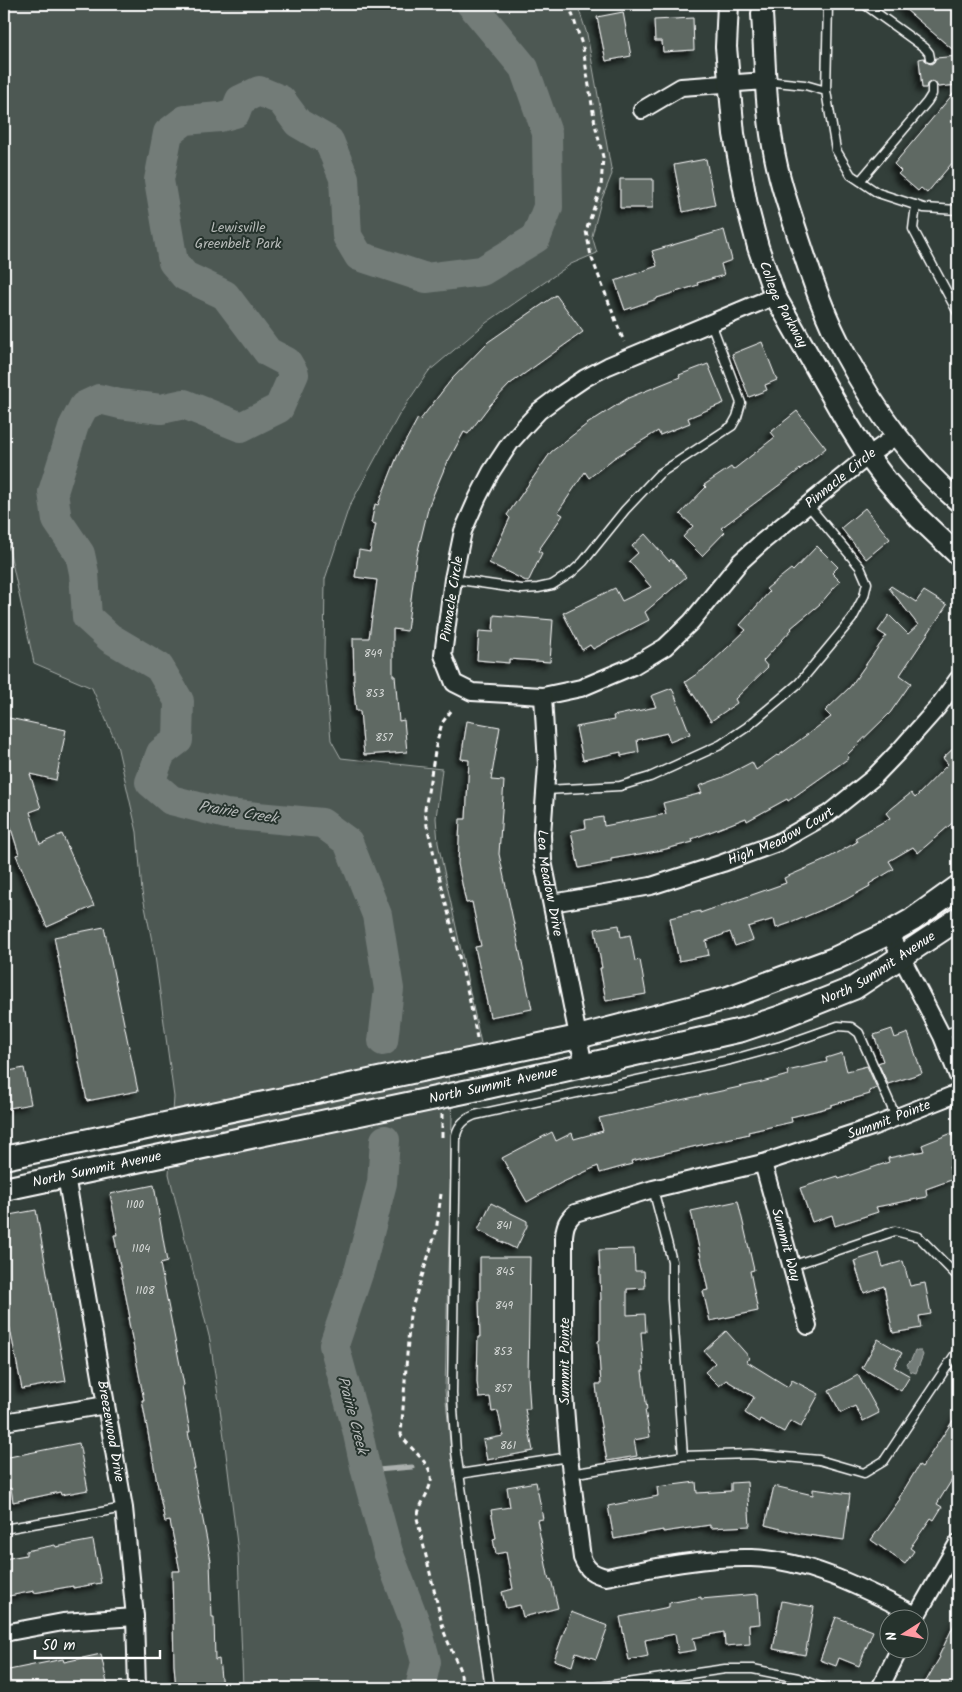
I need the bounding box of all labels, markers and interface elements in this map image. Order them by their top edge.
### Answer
park label: Lewisville Greenbelt Park [195,217,282,255]
street label: College Parkway [753,258,814,353]
street label: Pinnacle Circle [800,442,882,514]
street label: Pinnacle Circle [434,554,470,643]
house number: 849 [364,645,383,663]
house number: 853 [366,685,384,703]
house number: 857 [375,729,394,747]
water label: Prairie Creek [197,795,281,831]
street label: High Meadow Court [725,801,840,871]
street label: Lea Meadow Drive [531,829,569,939]
street label: North Summit Avenue [817,925,941,1011]
street label: North Summit Avenue [427,1061,560,1110]
street label: Summit Pointe [845,1094,935,1145]
street label: North Summit Avenue [31,1145,164,1194]
house number: 1100 [126,1196,144,1214]
street label: Summit Way [765,1206,806,1284]
house number: 841 [496,1217,512,1235]
house number: 1104 [132,1240,150,1258]
house number: 845 [496,1263,515,1281]
house number: 1108 [135,1282,155,1300]
house number: 849 [495,1297,514,1315]
street label: Summit Pointe [554,1317,576,1405]
house number: 853 [494,1343,512,1361]
water label: Prairie Creek [330,1373,374,1458]
street label: Breezewood Drive [91,1379,130,1484]
house number: 857 [494,1380,513,1398]
house number: 861 [500,1437,516,1455]
north arrow [880,1610,930,1660]
scale bar [35,1627,160,1659]
text: N [881,1630,904,1643]
text: 50 m [42,1634,76,1658]

